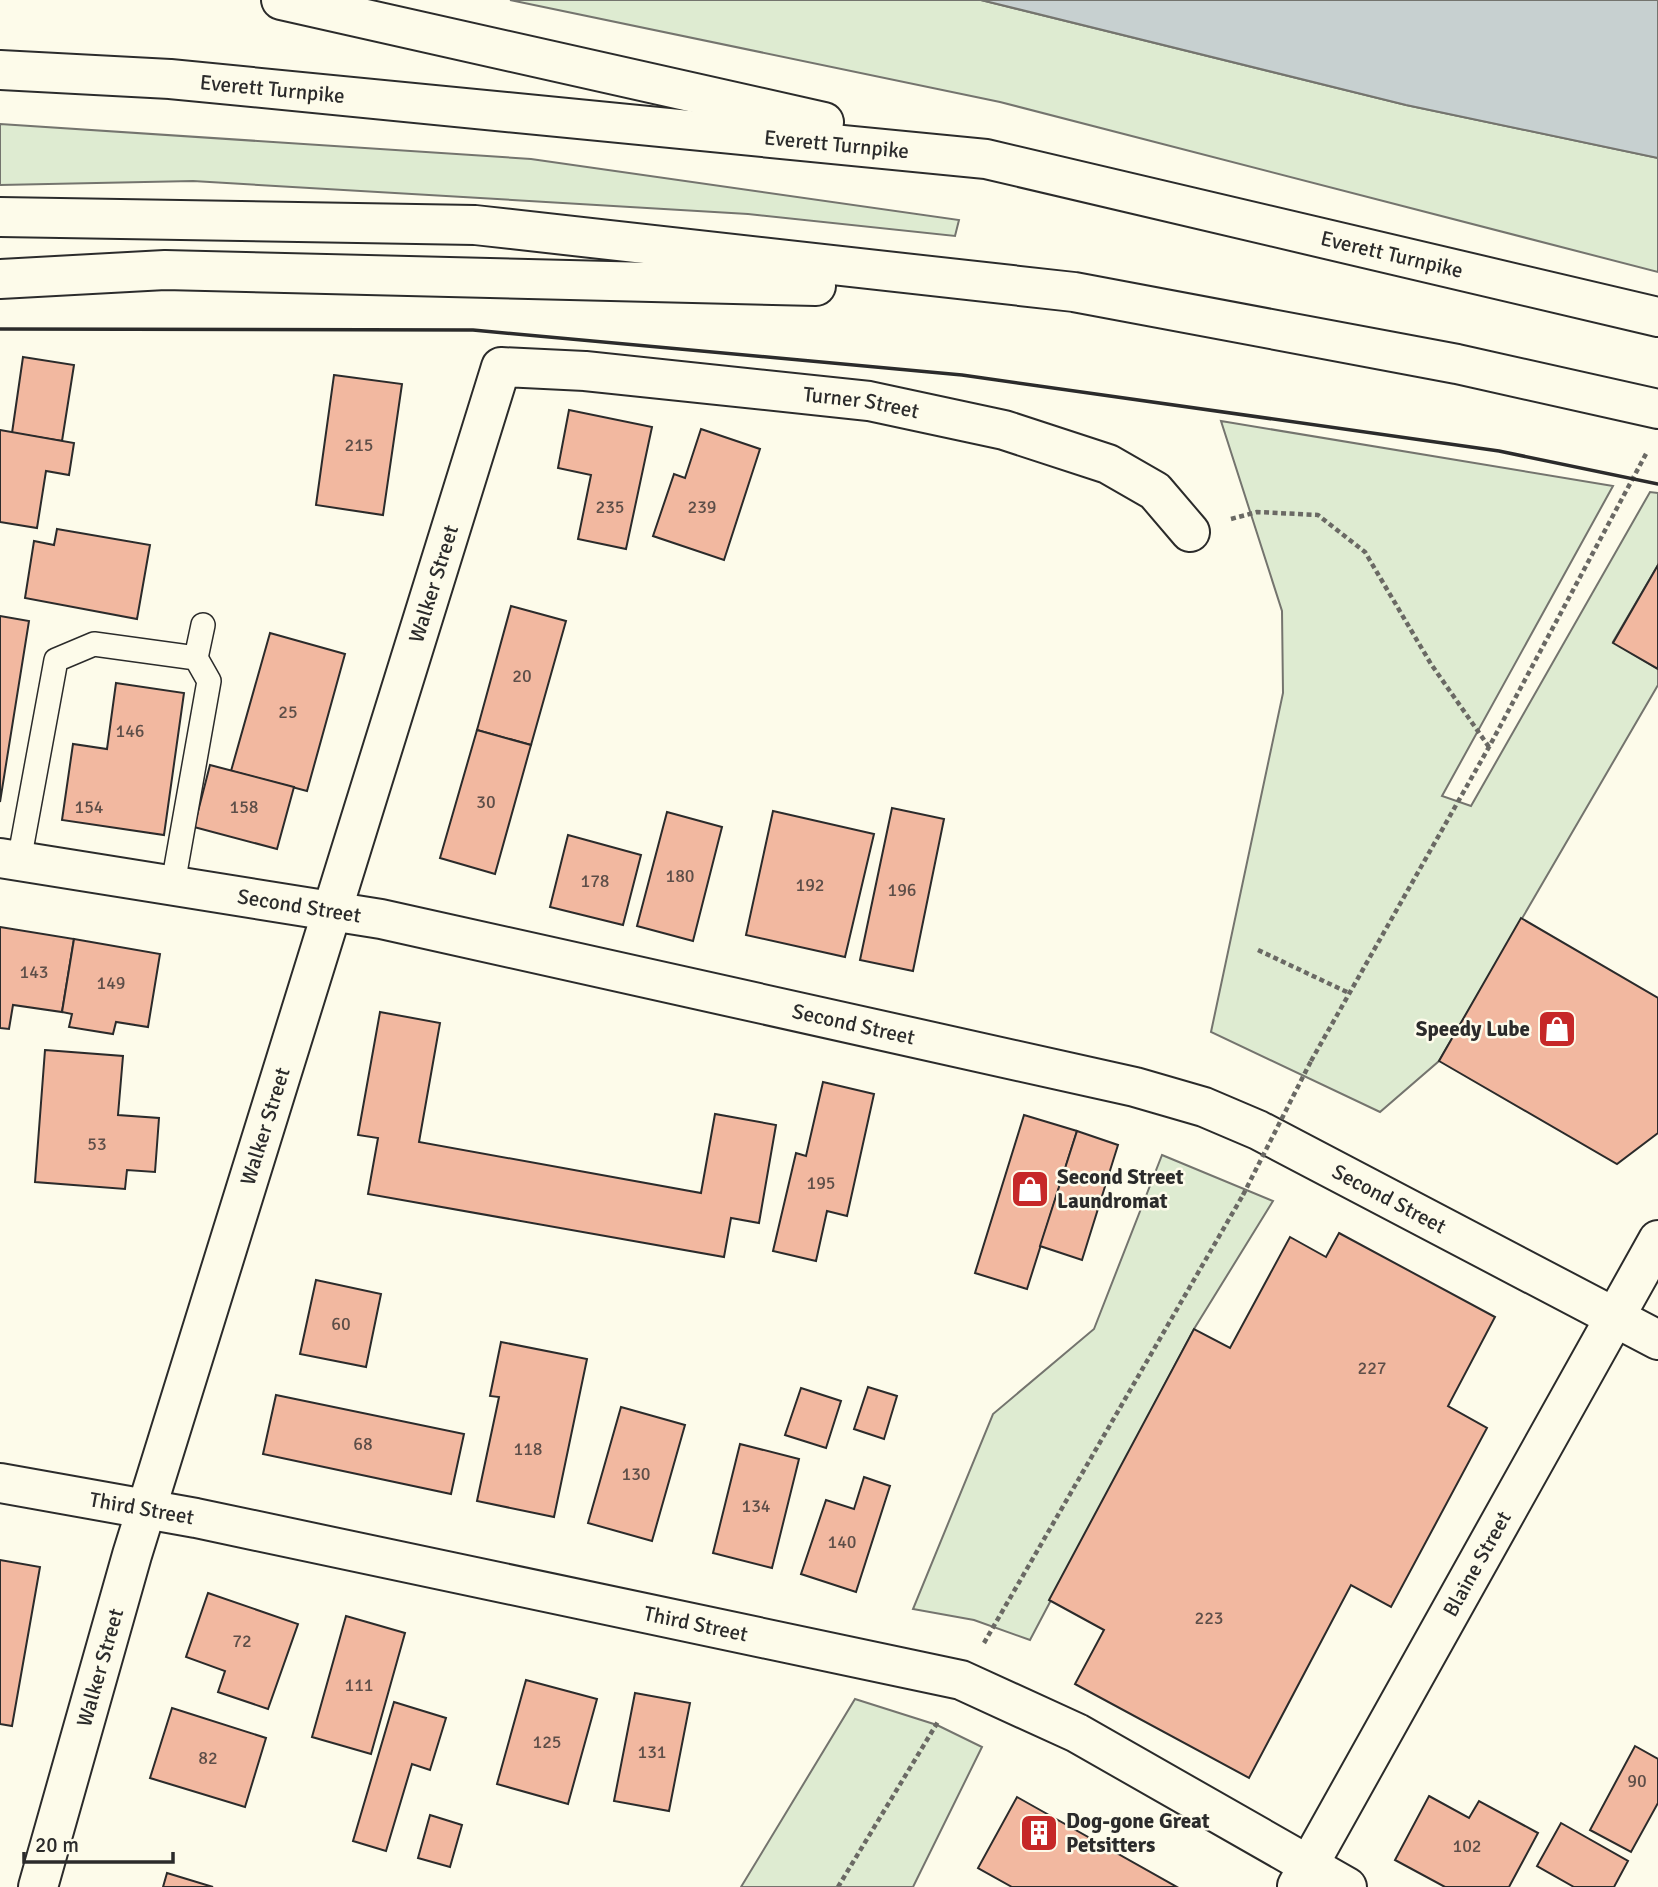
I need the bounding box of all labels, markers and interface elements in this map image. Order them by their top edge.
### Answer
street label: Everett Turnpike [199,69,346,109]
street label: Everett Turnpike [763,124,910,164]
street label: Everett Turnpike [1318,225,1466,284]
street label: Turner Street [802,381,921,424]
house number: 215 [344,434,374,456]
house number: 235 [595,496,625,518]
house number: 239 [687,496,717,518]
street label: Walker Street [403,522,464,646]
house number: 20 [512,665,532,687]
house number: 25 [278,701,298,723]
house number: 146 [115,720,145,742]
house number: 30 [476,791,496,813]
house number: 154 [74,796,104,818]
house number: 158 [229,796,259,818]
house number: 180 [665,865,695,887]
house number: 178 [580,870,610,892]
house number: 192 [795,874,825,896]
house number: 196 [887,879,917,901]
street label: Second Street [235,883,363,929]
house number: 143 [19,961,49,983]
house number: 149 [96,972,126,994]
street label: Second Street [790,998,917,1051]
shop icon: Speedy Lube [1536,1008,1578,1050]
place label: Speedy Lube [1416,1016,1530,1042]
street label: Walker Street [235,1064,296,1188]
house number: 53 [87,1133,107,1155]
street label: Second Street [1328,1158,1450,1239]
place label: Second Street Laundromat [1057,1164,1184,1214]
shop icon: Second Street Laundromat [1009,1168,1051,1210]
house number: 195 [806,1172,836,1194]
house number: 60 [331,1313,351,1335]
house number: 227 [1357,1357,1387,1379]
house number: 68 [353,1433,373,1455]
house number: 118 [513,1438,543,1460]
house number: 130 [621,1463,651,1485]
street label: Third Street [88,1486,196,1530]
house number: 134 [741,1495,771,1517]
street label: Blaine Street [1437,1507,1517,1621]
house number: 140 [827,1531,857,1553]
street label: Third Street [641,1600,750,1647]
street label: Walker Street [71,1606,129,1730]
house number: 223 [1194,1607,1224,1629]
house number: 72 [232,1630,252,1652]
house number: 111 [344,1674,374,1696]
house number: 125 [532,1731,562,1753]
house number: 131 [637,1741,667,1763]
house number: 82 [198,1747,218,1769]
house number: 90 [1627,1770,1647,1792]
place label: Dog-gone Great Petsitters [1066,1808,1210,1858]
building icon: Dog-gone Great Petsitters [1018,1812,1060,1854]
scale bar [24,1820,173,1864]
text: 20 m [35,1832,79,1858]
house number: 102 [1452,1835,1482,1857]

